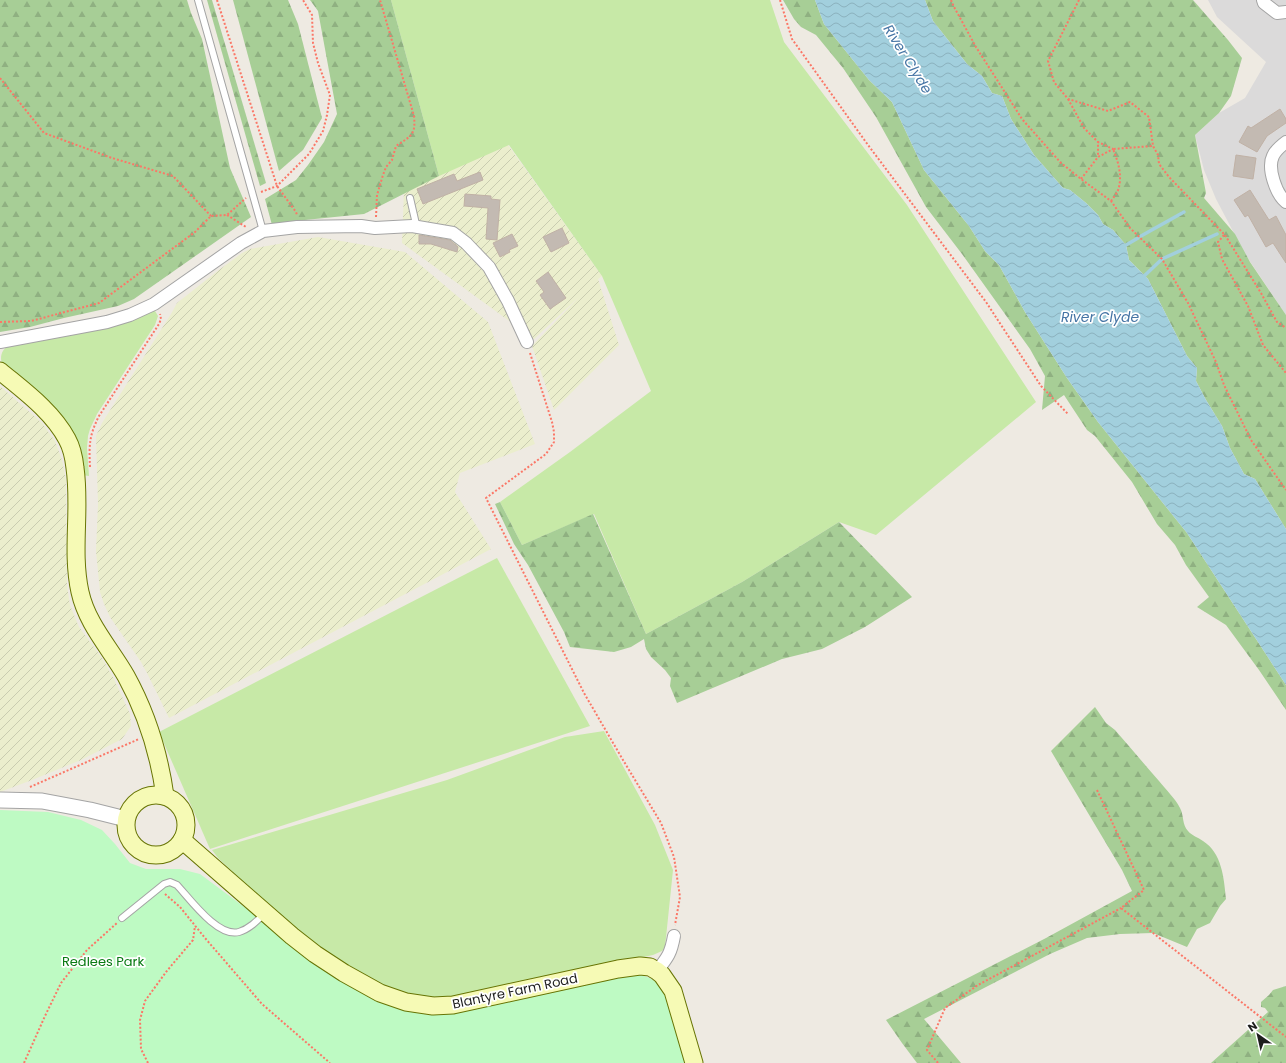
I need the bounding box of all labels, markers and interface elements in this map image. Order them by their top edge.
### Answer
water label: River Clyde [879,21,937,98]
water label: River Clyde [1061,307,1139,327]
park label: Redlees Park [62,952,144,971]
street label: Blantyre Farm Road [451,968,579,1014]
north arrow [1238,1015,1278,1055]
text: N [1245,1018,1260,1036]

